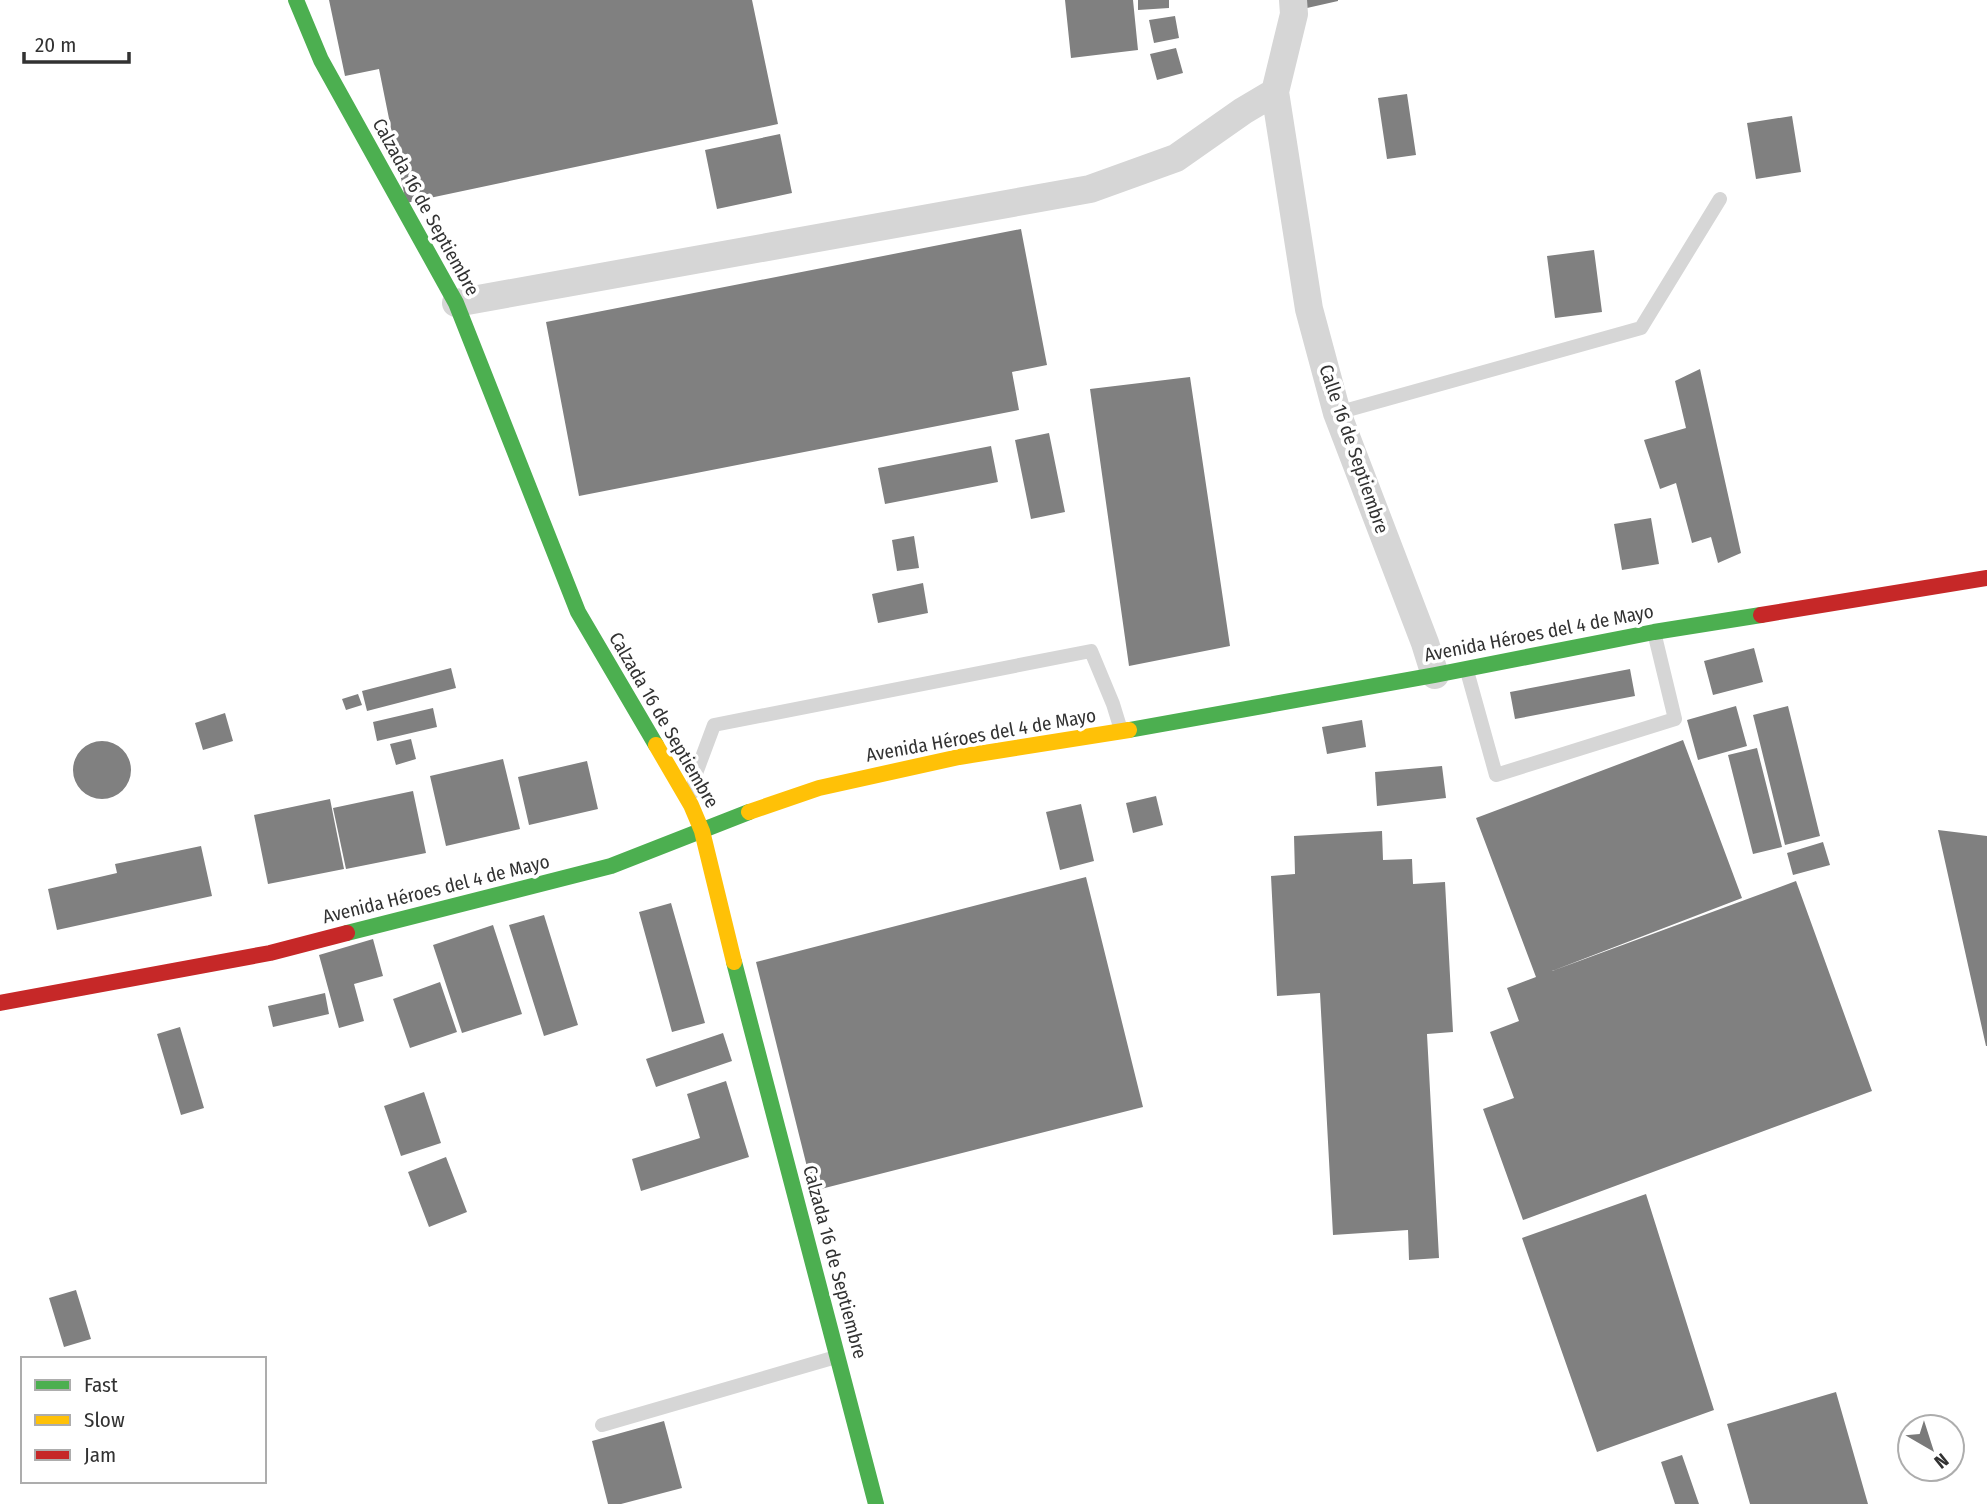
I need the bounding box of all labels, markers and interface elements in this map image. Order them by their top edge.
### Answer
scale bar [24,21,130,65]
text: 20 m [35,32,76,58]
street label: Calzada 16 de Septiembre [368,114,484,300]
street label: Calle 16 de Septiembre [1314,361,1394,537]
street label: Avenida Héroes del 4 de Mayo [1422,599,1656,667]
street label: Calzada 16 de Septiembre [604,628,724,812]
street label: Avenida Héroes del 4 de Mayo [864,703,1098,767]
street label: Avenida Héroes del 4 de Mayo [320,850,552,928]
street label: Calzada 16 de Septiembre [798,1163,872,1361]
legend [21,1357,266,1483]
text: Fast [84,1372,118,1398]
text: Slow [84,1407,125,1433]
north arrow [1896,1413,1966,1483]
text: Jam [84,1442,116,1468]
text: N [1930,1448,1953,1473]

